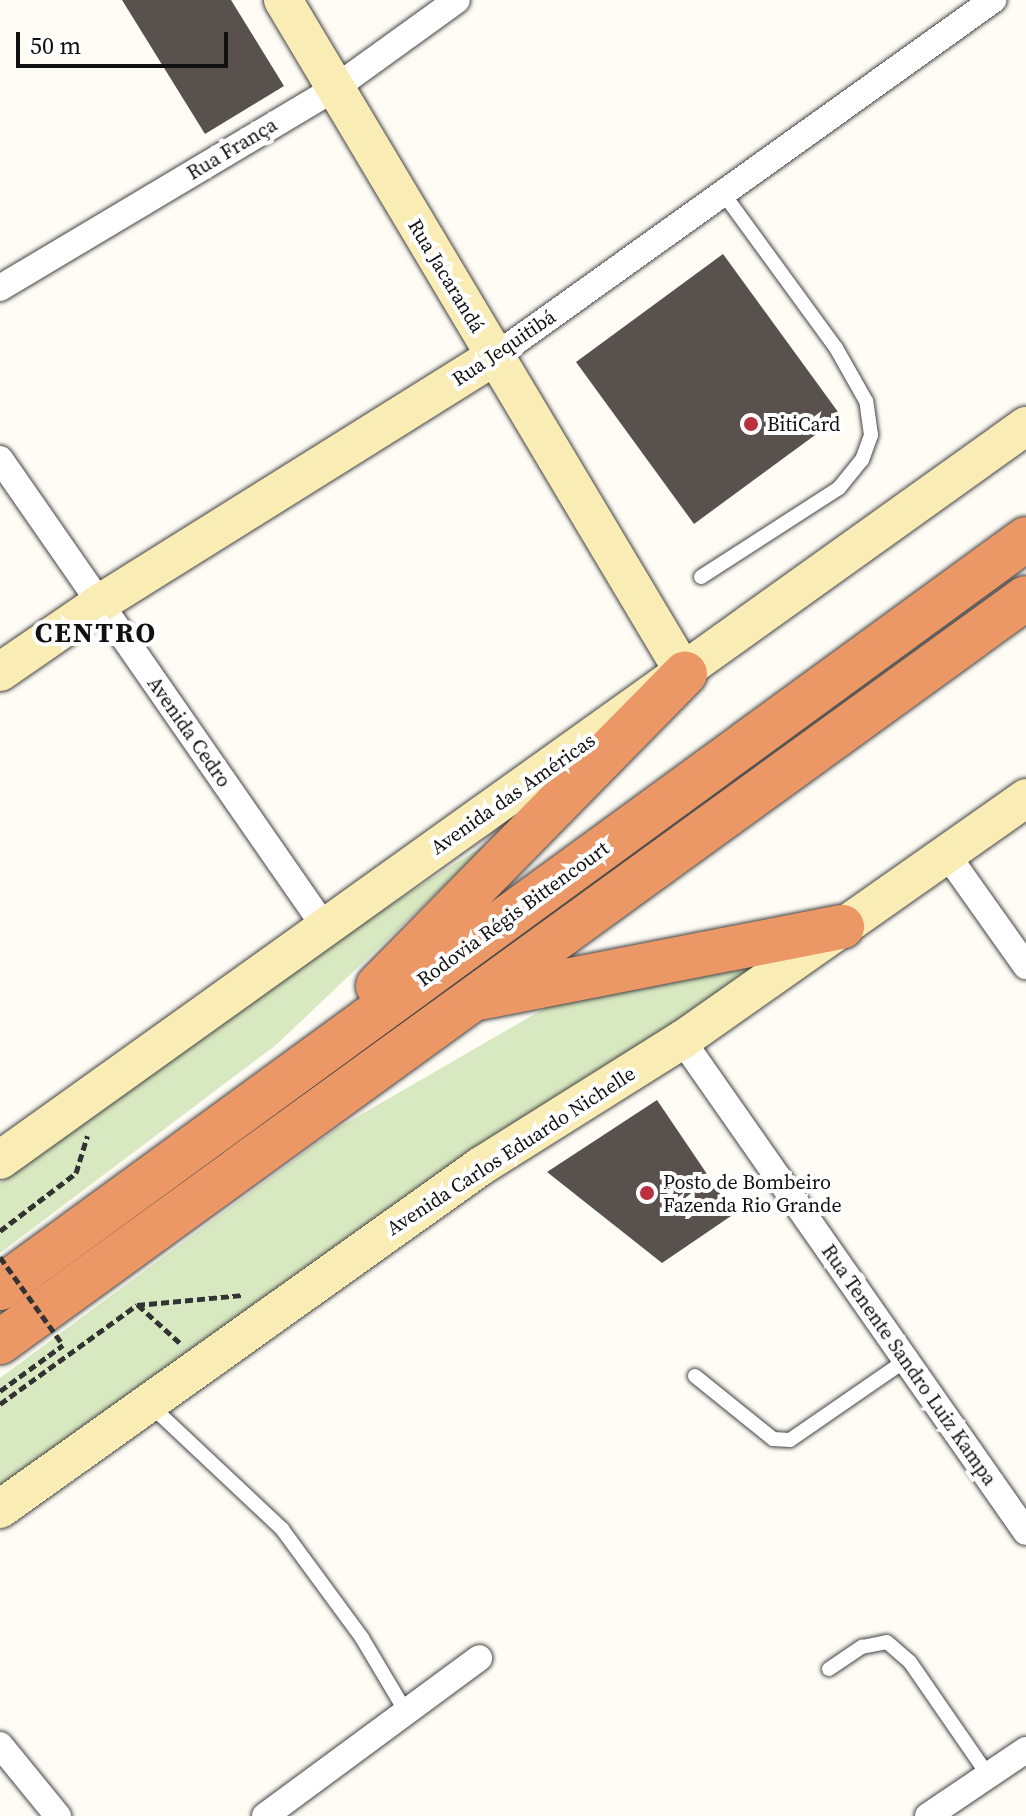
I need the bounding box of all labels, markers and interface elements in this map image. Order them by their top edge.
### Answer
scale bar [20,16,232,66]
text: 50 m [30,29,81,62]
street label: Rua França [183,113,281,185]
street label: Rua Jacarandá [403,215,489,337]
street label: Rua Jequitibá [448,305,560,391]
place label: BitiCard [767,412,840,436]
marker: BitiCard [742,415,760,433]
district label: CENTRO [35,615,157,649]
street label: Avenida Cedro [142,672,236,792]
street label: Avenida das Américas [426,728,600,860]
street label: Rodovia Régis Bittencourt [412,836,614,992]
street label: Avenida Carlos Eduardo Nichelle [382,1061,640,1241]
place label: Posto de Bombeiro Fazenda Rio Grande [663,1170,842,1217]
marker: Posto de Bombeiro Fazenda Rio Grande [638,1184,656,1202]
street label: Rua Tenente Sandro Luiz Kampa [816,1240,1002,1490]

